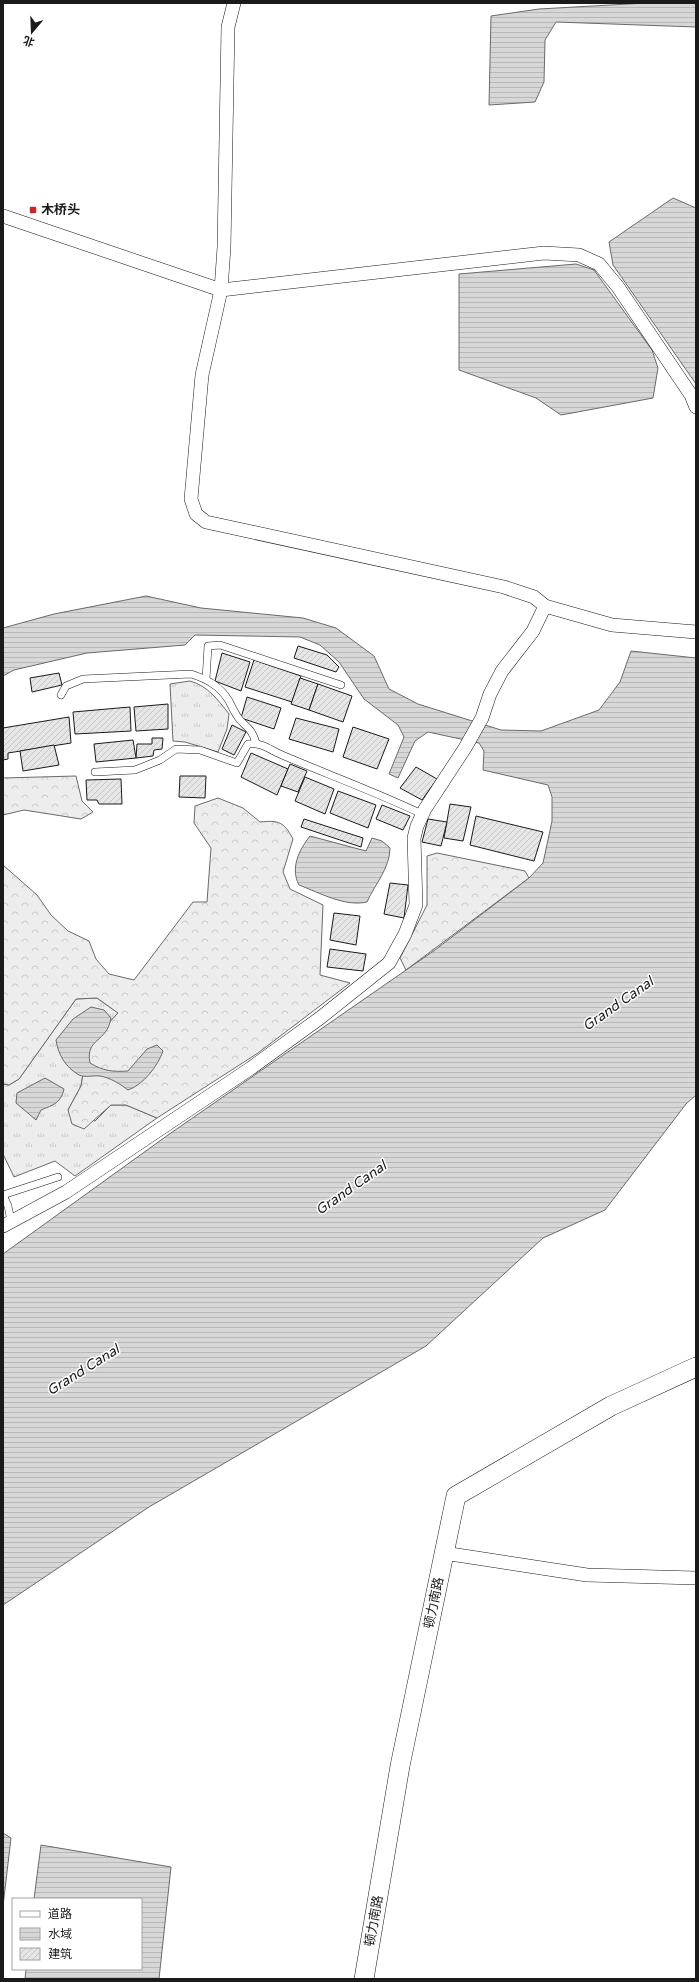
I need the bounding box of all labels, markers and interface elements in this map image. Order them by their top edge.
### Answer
north arrow [12,12,52,52]
text: 北 [22,33,36,49]
place label: 木桥头 [41,202,80,218]
marker: 木桥头 [28,205,38,215]
water label: Grand Canal [579,973,658,1035]
water label: Grand Canal [312,1157,391,1219]
water label: Grand Canal [44,1340,124,1399]
street label: 顿力南路 [421,1576,447,1630]
street label: 顿力南路 [362,1894,386,1948]
legend [12,1898,142,1970]
text: 道路 [48,1907,72,1921]
text: 水域 [48,1927,72,1941]
text: 建筑 [48,1947,72,1961]

